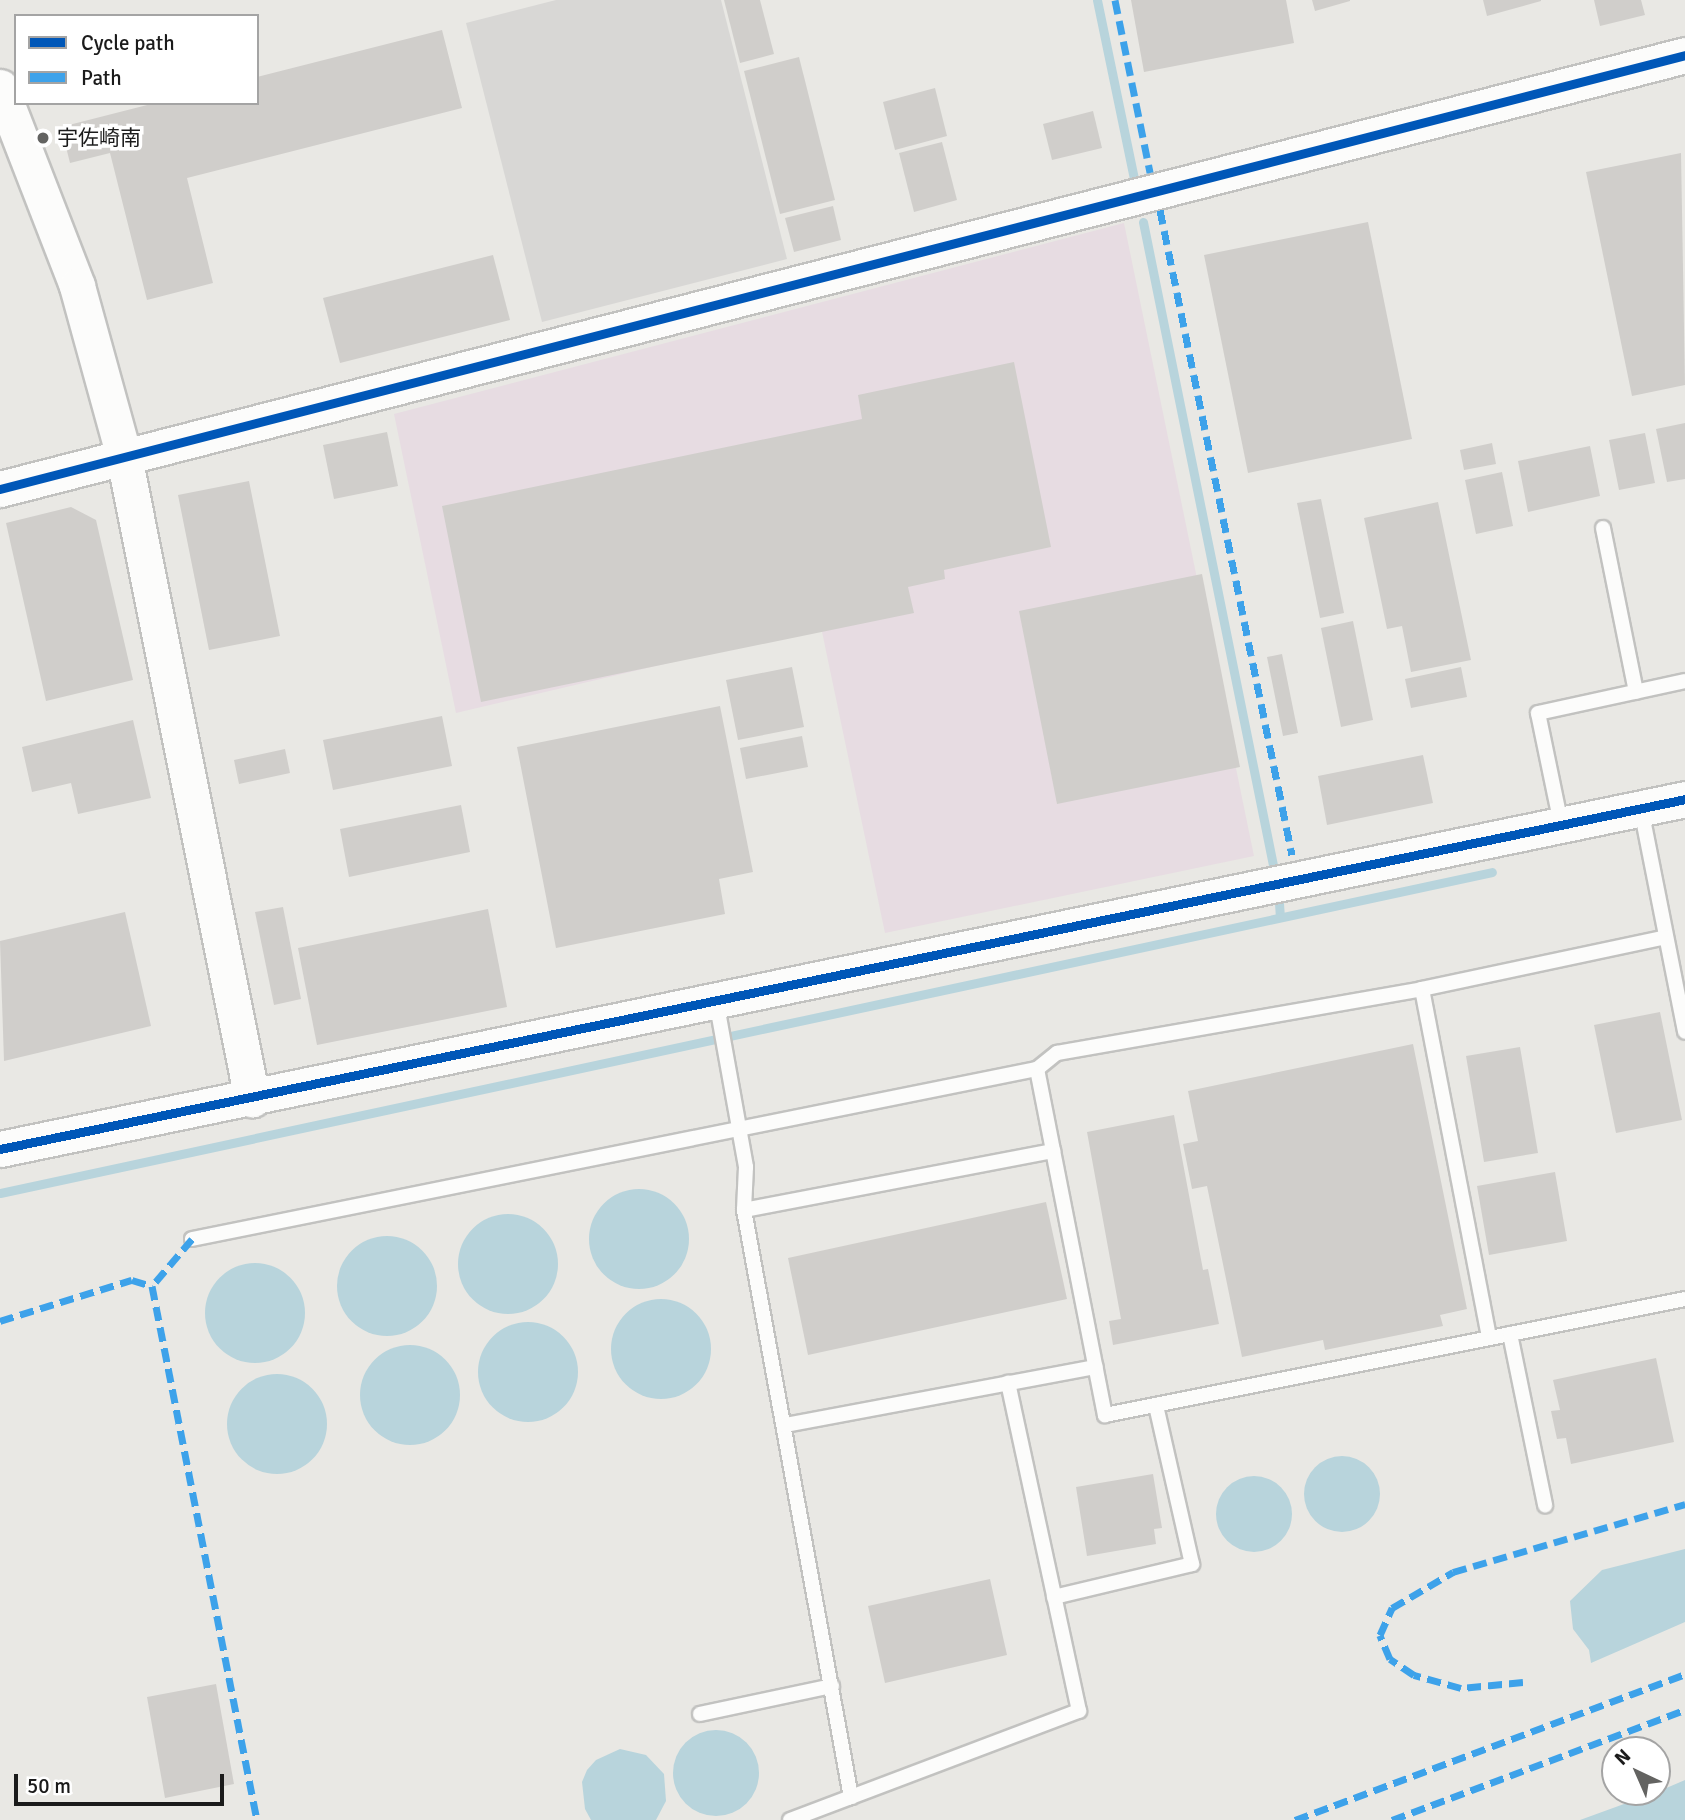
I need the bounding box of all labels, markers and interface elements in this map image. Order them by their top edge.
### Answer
legend [14,14,259,105]
text: Cycle path [81,30,175,56]
text: Path [81,65,122,91]
place label: 宇佐崎南 [57,125,141,151]
marker: 宇佐崎南 [35,130,51,146]
north arrow [1601,1736,1671,1806]
text: N [1610,1744,1636,1771]
scale bar [18,1760,228,1804]
text: 50 m [27,1773,71,1799]

